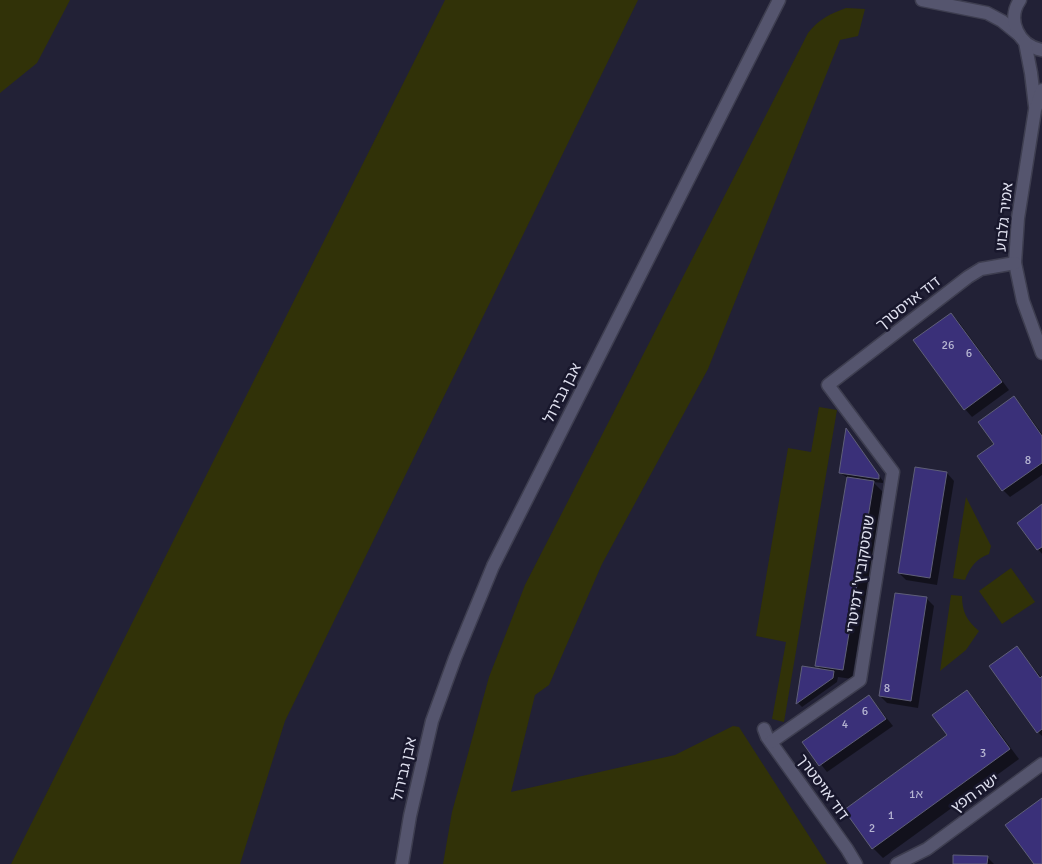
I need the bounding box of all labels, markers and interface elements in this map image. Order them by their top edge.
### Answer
street label: אמיר גלבוע [991,182,1017,252]
street label: דוד אויסטרך [872,272,944,334]
house number: 26 [942,338,954,353]
house number: 6 [966,346,972,361]
street label: אבן גבירול [539,360,585,426]
house number: 8 [1025,453,1031,468]
street label: שוסטקוביץ' דמיטרי [842,514,878,634]
house number: 8 [884,681,890,696]
house number: 6 [862,704,868,719]
house number: 4 [842,717,849,732]
street label: אבן גבירול [388,735,420,803]
house number: 3 [980,746,986,761]
street label: דוד אויסטרך [793,751,853,823]
street label: ישה חפץ [947,770,1003,816]
house number: 1א [909,787,923,802]
house number: 1 [888,808,894,823]
house number: 2 [869,821,875,836]

